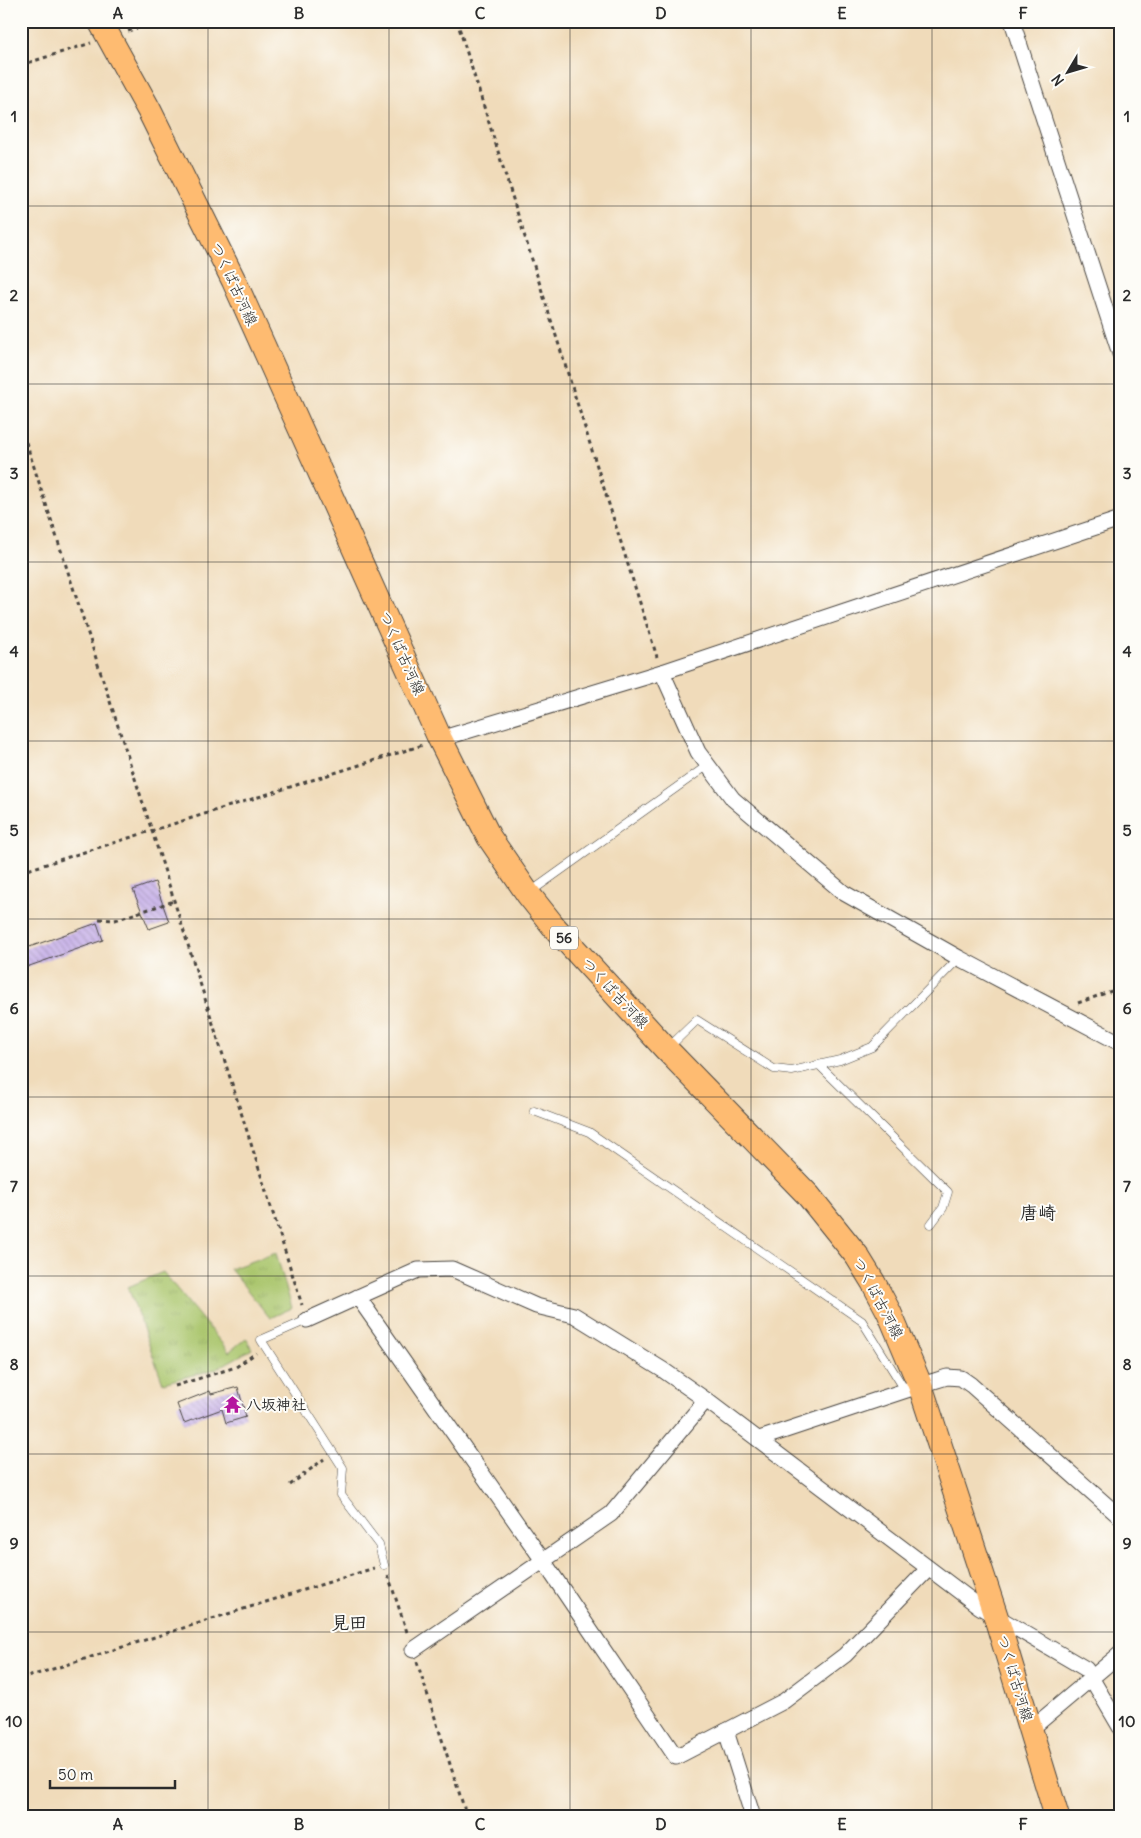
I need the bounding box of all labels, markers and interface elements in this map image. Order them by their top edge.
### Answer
text: A [113,3,123,23]
text: B [294,3,305,23]
text: C [475,3,486,23]
text: D [655,3,667,23]
text: E [837,3,847,23]
text: F [1018,3,1028,23]
north arrow [1044,48,1094,98]
text: N [1048,71,1068,89]
text: 1 [11,106,17,126]
text: 1 [1124,106,1130,126]
street label: つくば古河線 [207,239,262,329]
text: 2 [10,285,19,305]
text: 2 [1123,285,1132,305]
text: 3 [9,463,19,483]
text: 3 [1122,463,1132,483]
street label: つくば古河線 [375,608,429,698]
text: 4 [9,641,19,661]
text: 4 [1122,641,1132,661]
text: 5 [9,820,19,840]
text: 5 [1122,820,1132,840]
road number: 56 [550,926,578,950]
street label: つくば古河線 [578,953,653,1032]
text: 6 [9,998,19,1018]
text: 6 [1122,998,1132,1018]
text: 7 [10,1176,18,1196]
text: 7 [1123,1176,1131,1196]
district label: 唐崎 [1020,1201,1056,1224]
street label: つくば古河線 [849,1254,908,1342]
text: 8 [9,1354,19,1374]
text: 8 [1122,1354,1132,1374]
temple icon: 八坂神社 [222,1395,242,1415]
place label: 八坂神社 [246,1395,306,1414]
text: 9 [9,1533,19,1553]
text: 9 [1122,1533,1132,1553]
district label: 見田 [331,1611,367,1634]
street label: つくば古河線 [993,1632,1038,1724]
text: 10 [6,1711,22,1731]
text: 10 [1119,1711,1135,1731]
scale bar [50,1758,175,1790]
text: 50 m [58,1765,93,1784]
text: A [113,1814,123,1834]
text: B [294,1814,305,1834]
text: C [475,1814,486,1834]
text: D [655,1814,667,1834]
text: E [837,1814,847,1834]
text: F [1018,1814,1028,1834]

